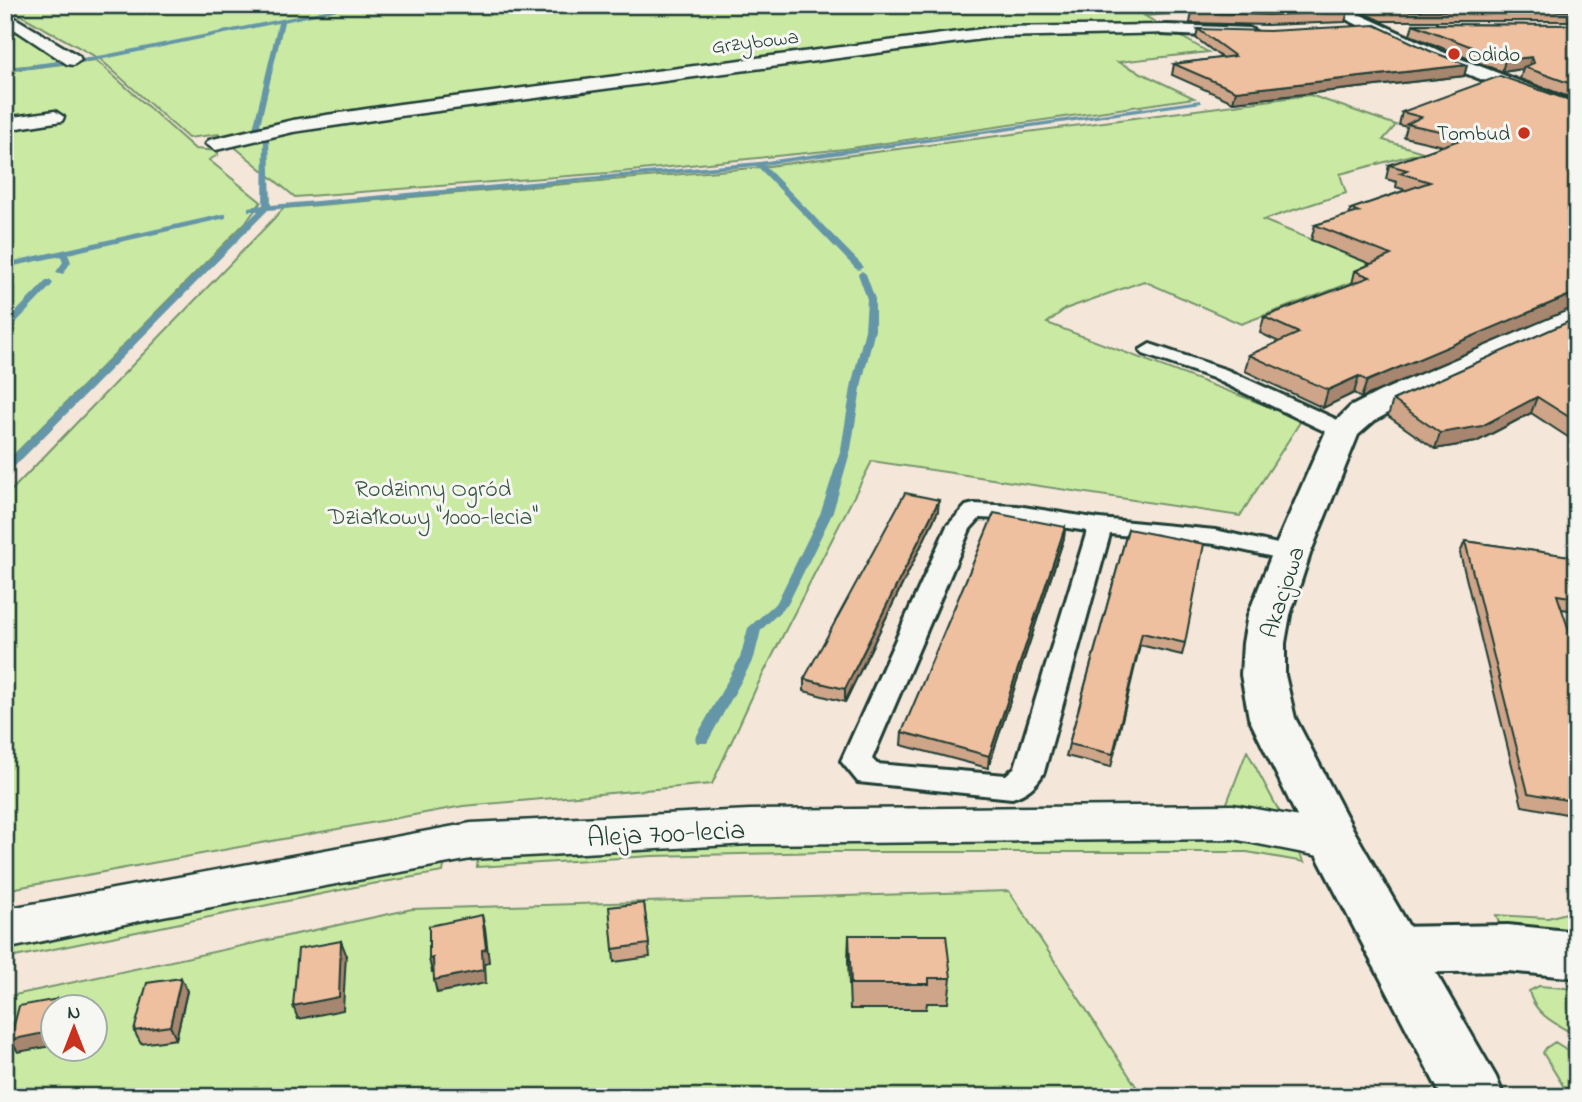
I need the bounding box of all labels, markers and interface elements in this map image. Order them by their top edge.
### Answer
street label: Grzybowa [710,23,801,65]
place label: Odido [1468,41,1520,71]
marker: Odido [1446,46,1462,62]
place label: Tombud [1437,120,1510,150]
marker: Tombud [1516,125,1532,141]
park label: Rodzinny Ogród Działkowy "1000-lecia" [327,473,538,537]
street label: Akacjowa [1253,542,1316,643]
street label: Aleja 700-lecia [586,811,746,860]
north arrow [38,993,108,1064]
text: N [68,1000,81,1027]

